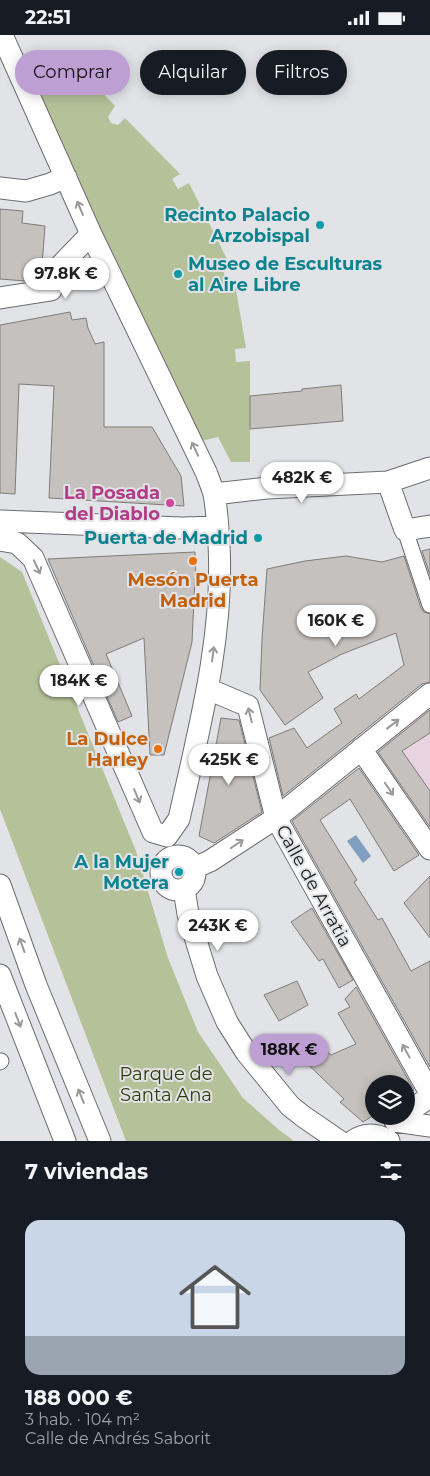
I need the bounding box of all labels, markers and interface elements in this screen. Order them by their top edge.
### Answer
text: 22:51 [25,6,71,29]
chip: Comprar [15,50,130,95]
chip: Alquilar [140,50,246,95]
chip: Filtros [256,50,347,95]
one-way arrow [75,201,85,216]
place label: Recinto Palacio Arzobispal [164,204,310,247]
marker: Recinto Palacio Arzobispal [314,219,326,231]
place label: Museo de Esculturas al Aire Libre [188,253,383,296]
pin: 97.8K € [20,257,112,300]
text: 97.8K € [34,264,98,283]
marker: Museo de Esculturas al Aire Libre [172,268,184,280]
one-way arrow [190,442,199,457]
pin: 482K € [261,461,343,504]
text: 482K € [272,468,332,487]
place label: La Posada del Diablo [64,482,160,525]
marker: La Posada del Diablo [164,497,176,509]
place label: Puerta de Madrid [84,527,248,549]
marker: Puerta de Madrid [252,532,264,544]
marker: Mesón Puerta Madrid [187,555,199,567]
one-way arrow [33,559,42,574]
place label: Mesón Puerta Madrid [128,569,258,612]
pin: 160K € [295,605,377,647]
text: 160K € [308,611,364,630]
one-way arrow [208,646,218,662]
pin: 184K € [38,665,120,707]
text: 184K € [50,671,108,690]
one-way arrow [245,708,254,724]
one-way arrow [386,718,399,729]
place label: La Dulce Harley [66,728,148,771]
marker: La Dulce Harley [152,743,164,755]
pin: 425K € [188,743,270,786]
text: 425K € [199,750,259,769]
one-way arrow [384,782,394,796]
one-way arrow [133,788,143,803]
street label: Calle de Arratia [271,821,357,951]
one-way arrow [229,839,243,849]
place label: A la Mujer Motera [73,851,169,894]
marker: A la Mujer Motera [173,866,185,878]
pin: 243K € [177,909,259,952]
text: 243K € [188,916,248,935]
one-way arrow [17,937,26,953]
one-way arrow [14,1012,23,1027]
pin: 188K € [248,1033,330,1076]
text: 188K € [261,1040,317,1059]
one-way arrow [401,1044,411,1058]
park label: Parque de Santa Ana [119,1063,213,1106]
map controls [365,1075,415,1125]
button: layers [365,1075,415,1125]
one-way arrow [76,1089,86,1104]
icon: filters [377,1157,405,1185]
text: 7 viviendas [25,1159,148,1184]
icon: home [170,1252,260,1342]
text: 188 000 € [25,1385,133,1410]
text: 3 hab. · 104 m² [25,1410,140,1429]
text: Calle de Andrés Saborit [25,1429,211,1448]

